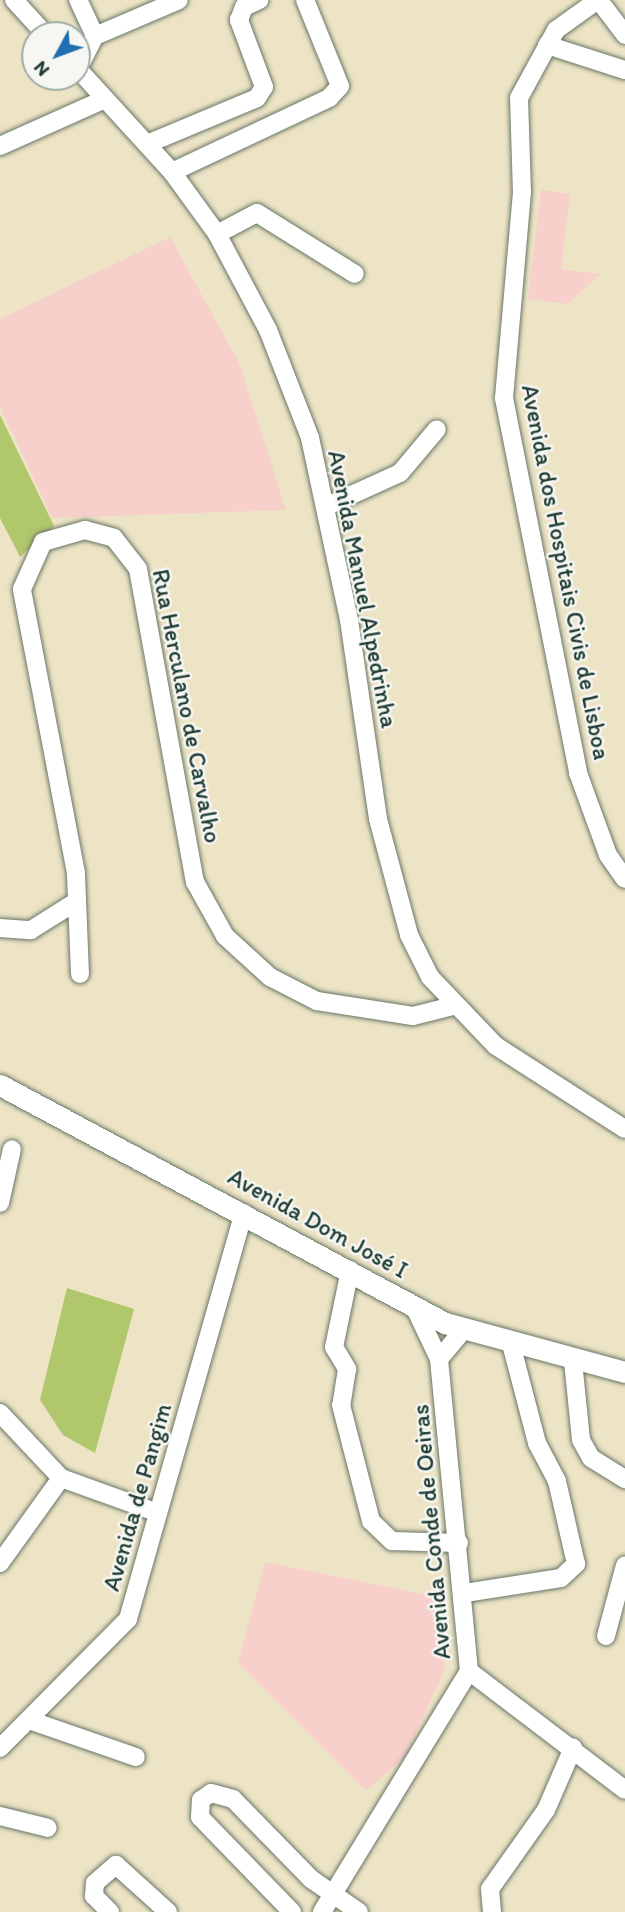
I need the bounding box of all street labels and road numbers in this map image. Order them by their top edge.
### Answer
street label: Avenida dos Hospitais Civis de Lisboa [515,382,617,762]
street label: Avenida Manuel Alpedrinha [322,448,404,730]
street label: Rua Herculano de Carvalho [146,566,228,846]
street label: Avenida Dom José I [223,1162,413,1284]
street label: Avenida de Pangim [96,1399,178,1595]
street label: Avenida Conde de Oeiras [406,1403,456,1661]

